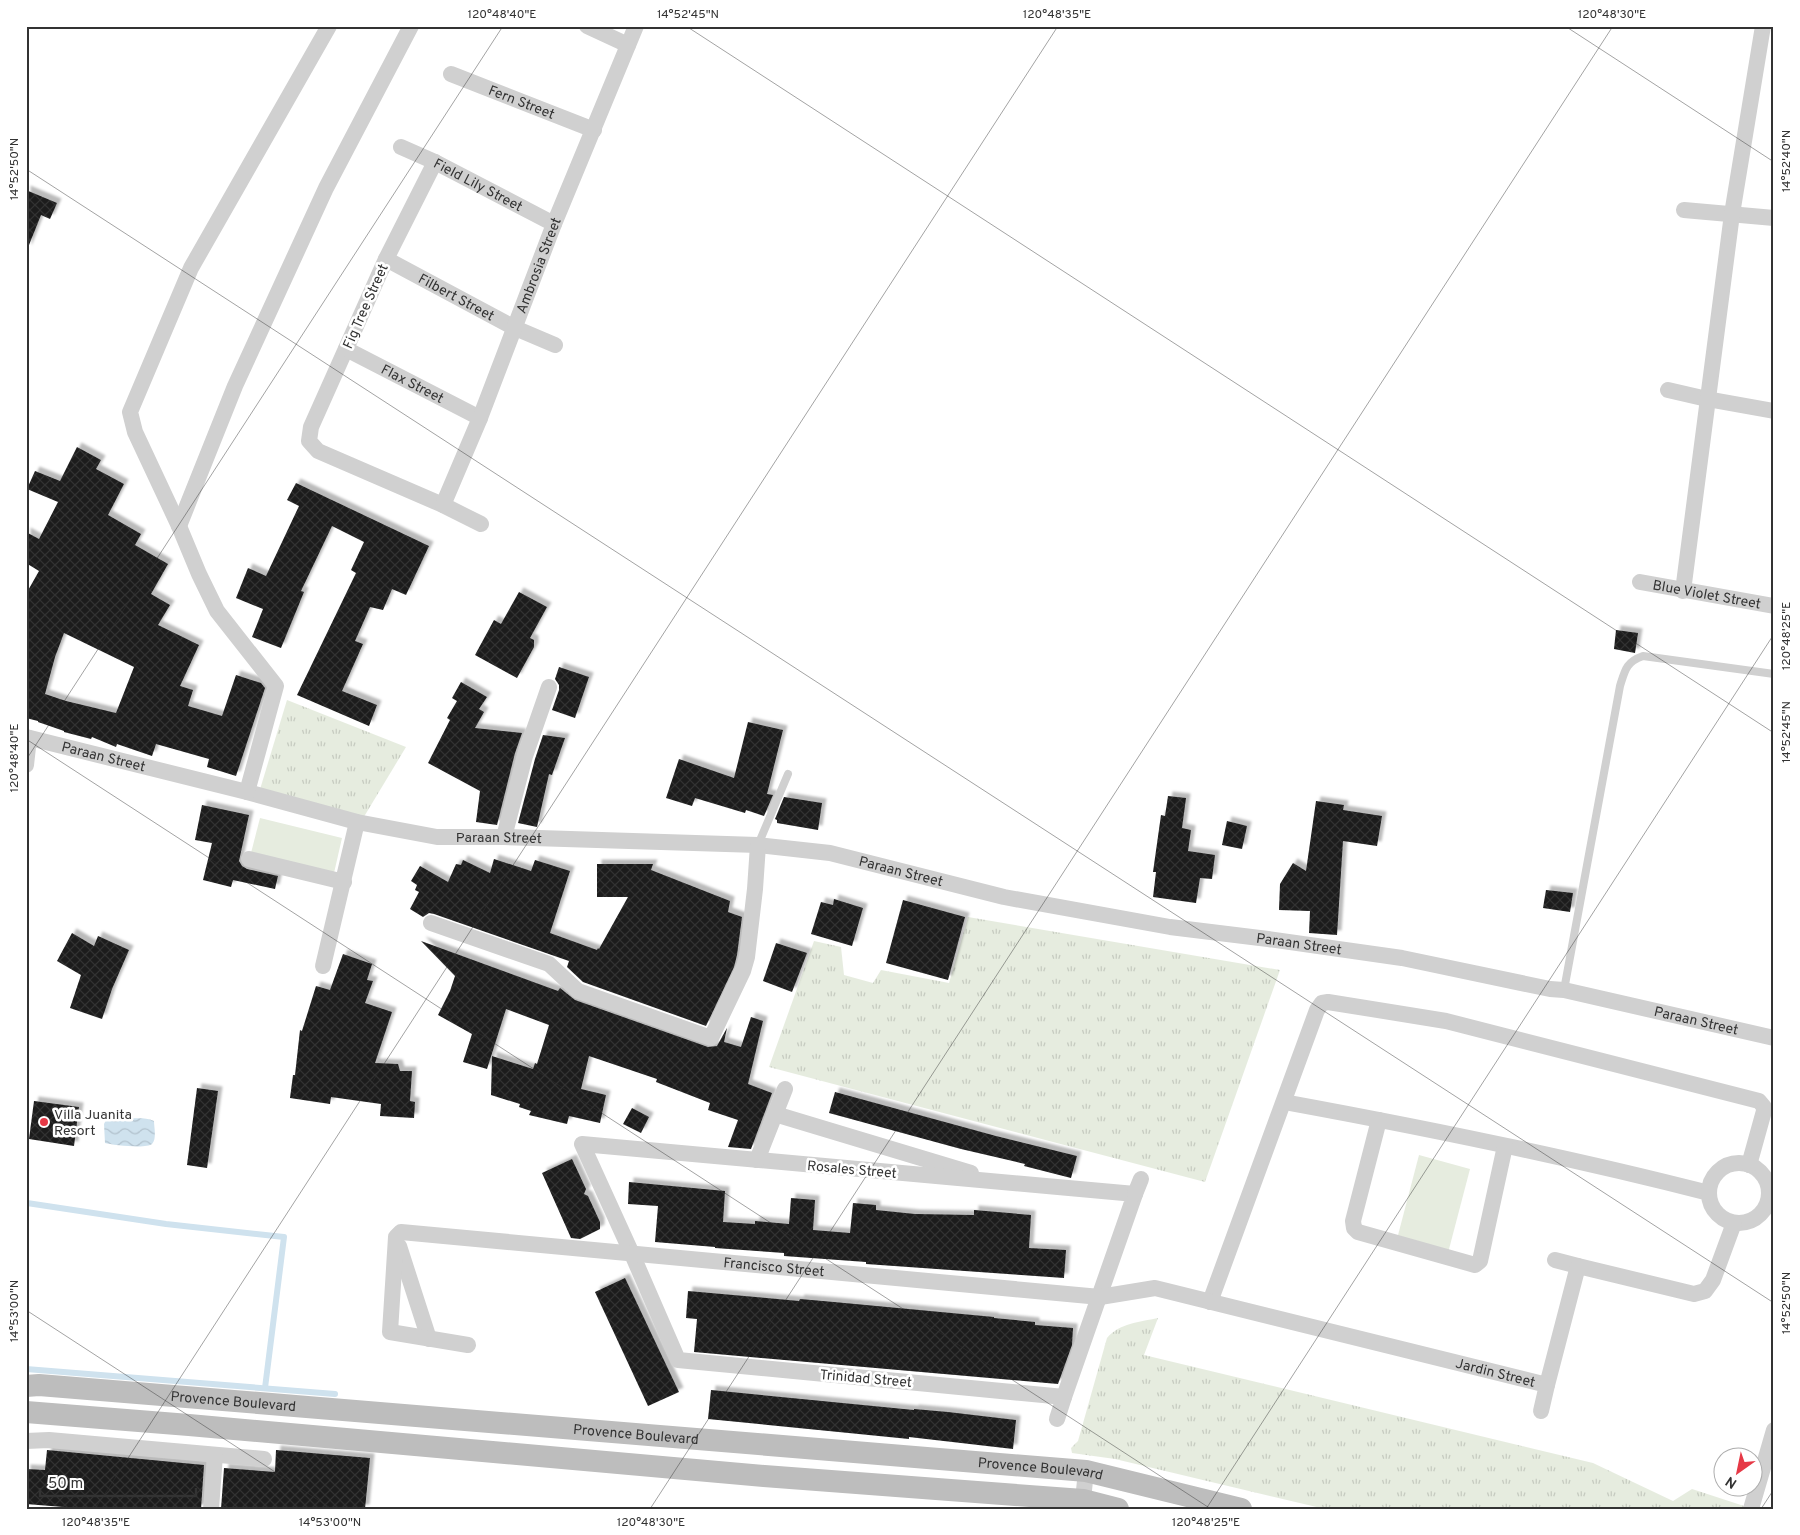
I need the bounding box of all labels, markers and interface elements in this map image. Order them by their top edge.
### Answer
text: 120°48'40"E [468,7,536,23]
text: 14°52'45"N [657,7,719,23]
text: 120°48'35"E [1023,7,1091,23]
text: 120°48'30"E [1578,7,1646,23]
street label: Fern Street [486,83,557,124]
text: 14°52'40"N [1779,130,1795,192]
text: 14°52'50"N [7,138,23,200]
street label: Field Lily Street [430,156,525,216]
street label: Ambrosia Street [514,215,566,316]
street label: Fig Tree Street [340,261,393,352]
street label: Filbert Street [415,271,497,325]
street label: Flax Street [378,361,446,408]
street label: Blue Violet Street [1651,577,1762,614]
text: 120°48'25"E [1779,602,1795,670]
text: 14°52'45"N [1779,701,1795,763]
text: 120°48'40"E [7,724,23,792]
street label: Paraan Street [59,739,147,776]
street label: Paraan Street [456,830,542,848]
street label: Paraan Street [857,854,944,891]
street label: Paraan Street [1255,931,1343,959]
street label: Paraan Street [1652,1004,1740,1040]
place label: Villa Juanita Resort [54,1107,132,1140]
marker: Villa Juanita Resort [38,1116,50,1128]
street label: Rosales Street [806,1158,897,1183]
street label: Francisco Street [723,1255,825,1281]
text: 14°52'50"N [1779,1272,1795,1334]
text: 14°53'00"N [7,1280,23,1342]
street label: Jardin Street [1454,1356,1537,1392]
street label: Trinidad Street [819,1367,913,1392]
street label: Provence Boulevard [170,1389,297,1416]
street label: Provence Boulevard [572,1422,699,1449]
north arrow [1712,1448,1762,1498]
street label: Provence Boulevard [977,1455,1105,1485]
scale bar [40,1465,196,1497]
text: N [1723,1472,1741,1492]
text: 50 m [48,1475,83,1494]
text: 120°48'35"E [62,1515,130,1531]
text: 14°53'00"N [299,1515,361,1531]
text: 120°48'30"E [617,1515,685,1531]
text: 120°48'25"E [1172,1515,1240,1531]

